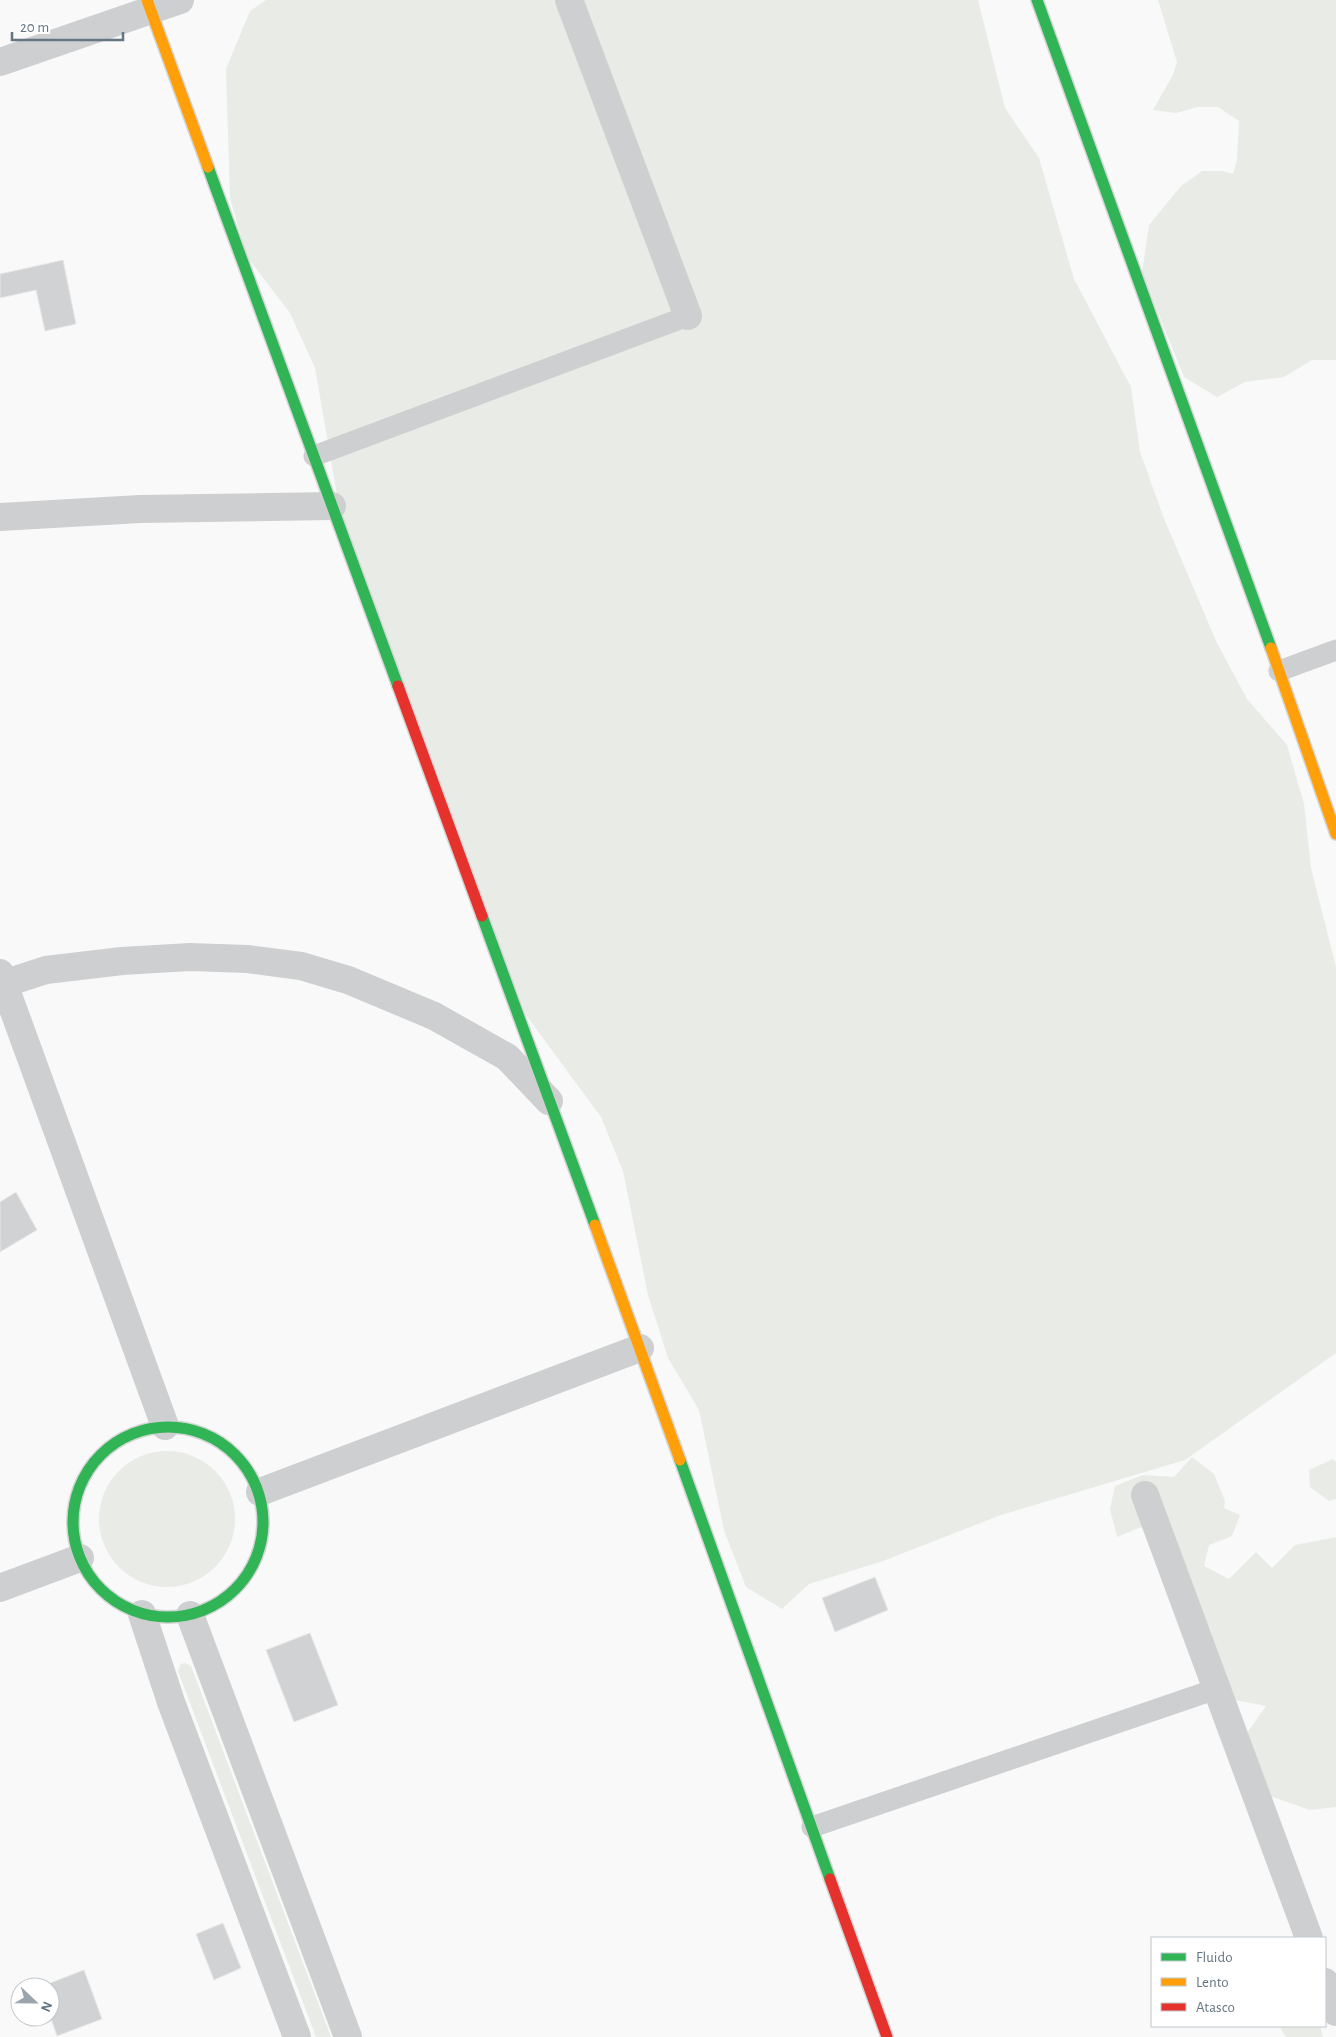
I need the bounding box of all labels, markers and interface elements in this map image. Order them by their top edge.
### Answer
scale bar [12,10,124,42]
text: 20 m [20,20,49,35]
legend [1151,1937,1326,2027]
text: Fluido [1196,1950,1233,1965]
text: Lento [1196,1975,1229,1990]
north arrow [10,1977,60,2027]
text: N [38,1999,54,2014]
text: Atasco [1196,2000,1235,2015]

